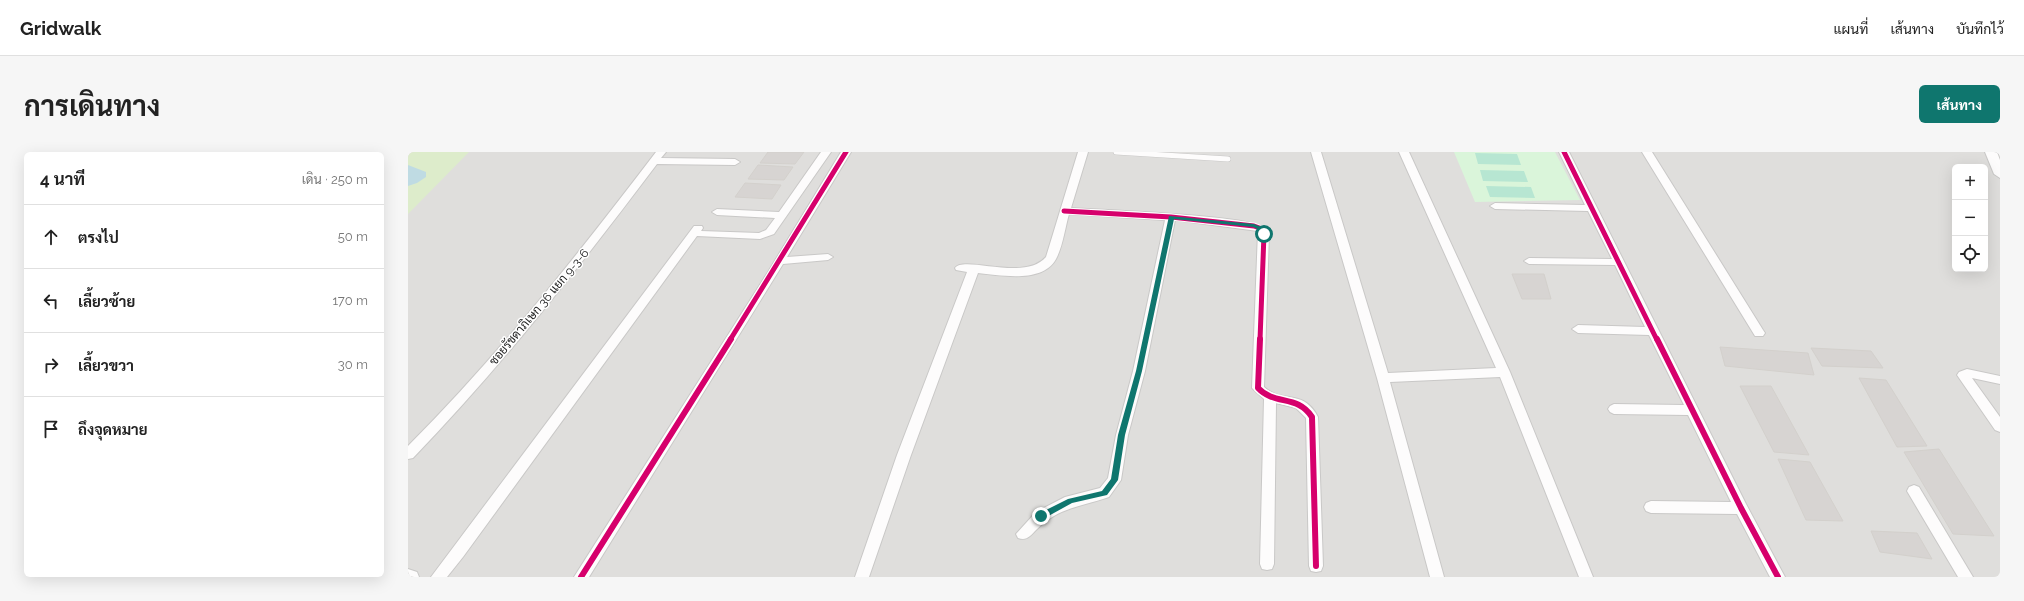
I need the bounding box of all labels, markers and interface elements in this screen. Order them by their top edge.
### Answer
text: Gridwalk [20,17,101,39]
text: แผนที่ [1833,21,1868,37]
text: เส้นทาง [1890,21,1934,37]
text: บันทึกไว้ [1956,21,2004,37]
button: เส้นทาง [1919,85,2000,123]
text: การเดินทาง [24,90,160,123]
map controls [1952,164,1988,272]
button: + [1952,164,1988,200]
text: 4 นาที [40,169,85,189]
text: เดิน · 250 m [302,172,368,187]
button: − [1952,200,1988,236]
route start [1255,225,1273,243]
icon: ahead [40,226,62,248]
text: ตรงไป [78,229,119,247]
text: 50 m [338,229,368,244]
button: locate [1952,236,1988,272]
street label: ซอยรัชดาภิเษก 36 แยก 9-3-6 [486,246,592,368]
icon: left [40,290,62,312]
text: เลี้ยวซ้าย [78,293,135,311]
text: 170 m [332,293,368,308]
icon: right [40,354,62,376]
text: เลี้ยวขวา [78,357,134,375]
text: 30 m [338,357,368,372]
icon: arrive [40,418,62,440]
text: ถึงจุดหมาย [78,421,148,439]
route end [1032,507,1050,525]

